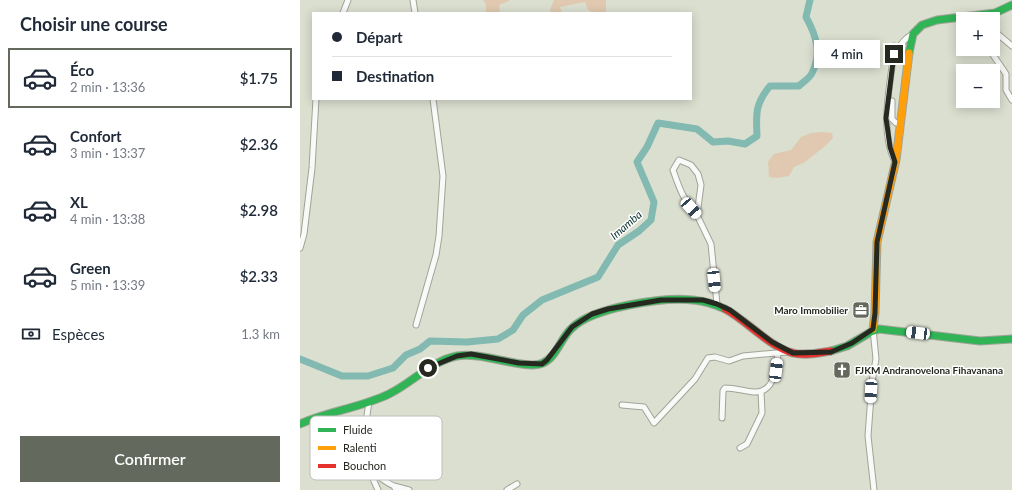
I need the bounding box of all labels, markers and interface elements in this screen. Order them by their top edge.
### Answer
map controls [956,12,1000,108]
button: + [956,12,1000,56]
text: Choisir une course [20,13,168,35]
text: Départ [356,28,403,46]
callout: 4 min [814,40,880,68]
route end [885,45,903,63]
text: 4 min [831,46,863,62]
icon: car [22,60,58,96]
text: Éco [70,61,94,79]
button: − [956,64,1000,108]
text: Destination [356,67,434,85]
text: $1.75 [240,69,278,87]
text: 2 min · 13:36 [70,79,145,95]
icon: car [22,126,58,162]
text: Confort [70,127,122,145]
text: $2.36 [240,135,278,153]
text: 3 min · 13:37 [70,145,145,161]
icon: car [22,192,58,228]
text: XL [70,193,88,211]
car [679,195,703,221]
text: $2.98 [240,201,278,219]
water label: Imamba [607,207,644,242]
text: 4 min · 13:38 [70,211,145,227]
icon: car [22,258,58,294]
text: Green [70,259,111,277]
text: $2.33 [240,267,278,285]
car [707,267,721,293]
text: 5 min · 13:39 [70,277,145,293]
office icon: Maro Immobilier [851,300,871,320]
place label: Maro Immobilier [774,304,848,316]
icon: cash [20,323,42,345]
text: Espèces [52,325,105,343]
text: 1.3 km [241,326,280,342]
car [905,326,931,340]
car [769,357,783,383]
route start [419,359,437,377]
church icon: FJKM Andranovelona Fihavanana [832,360,852,380]
place label: FJKM Andranovelona Fihavanana [855,364,1003,376]
car [864,379,878,403]
legend [310,416,442,480]
text: Fluide [343,423,373,436]
button: Confirmer [20,436,280,482]
text: Ralenti [343,441,377,454]
text: Bouchon [343,459,386,472]

